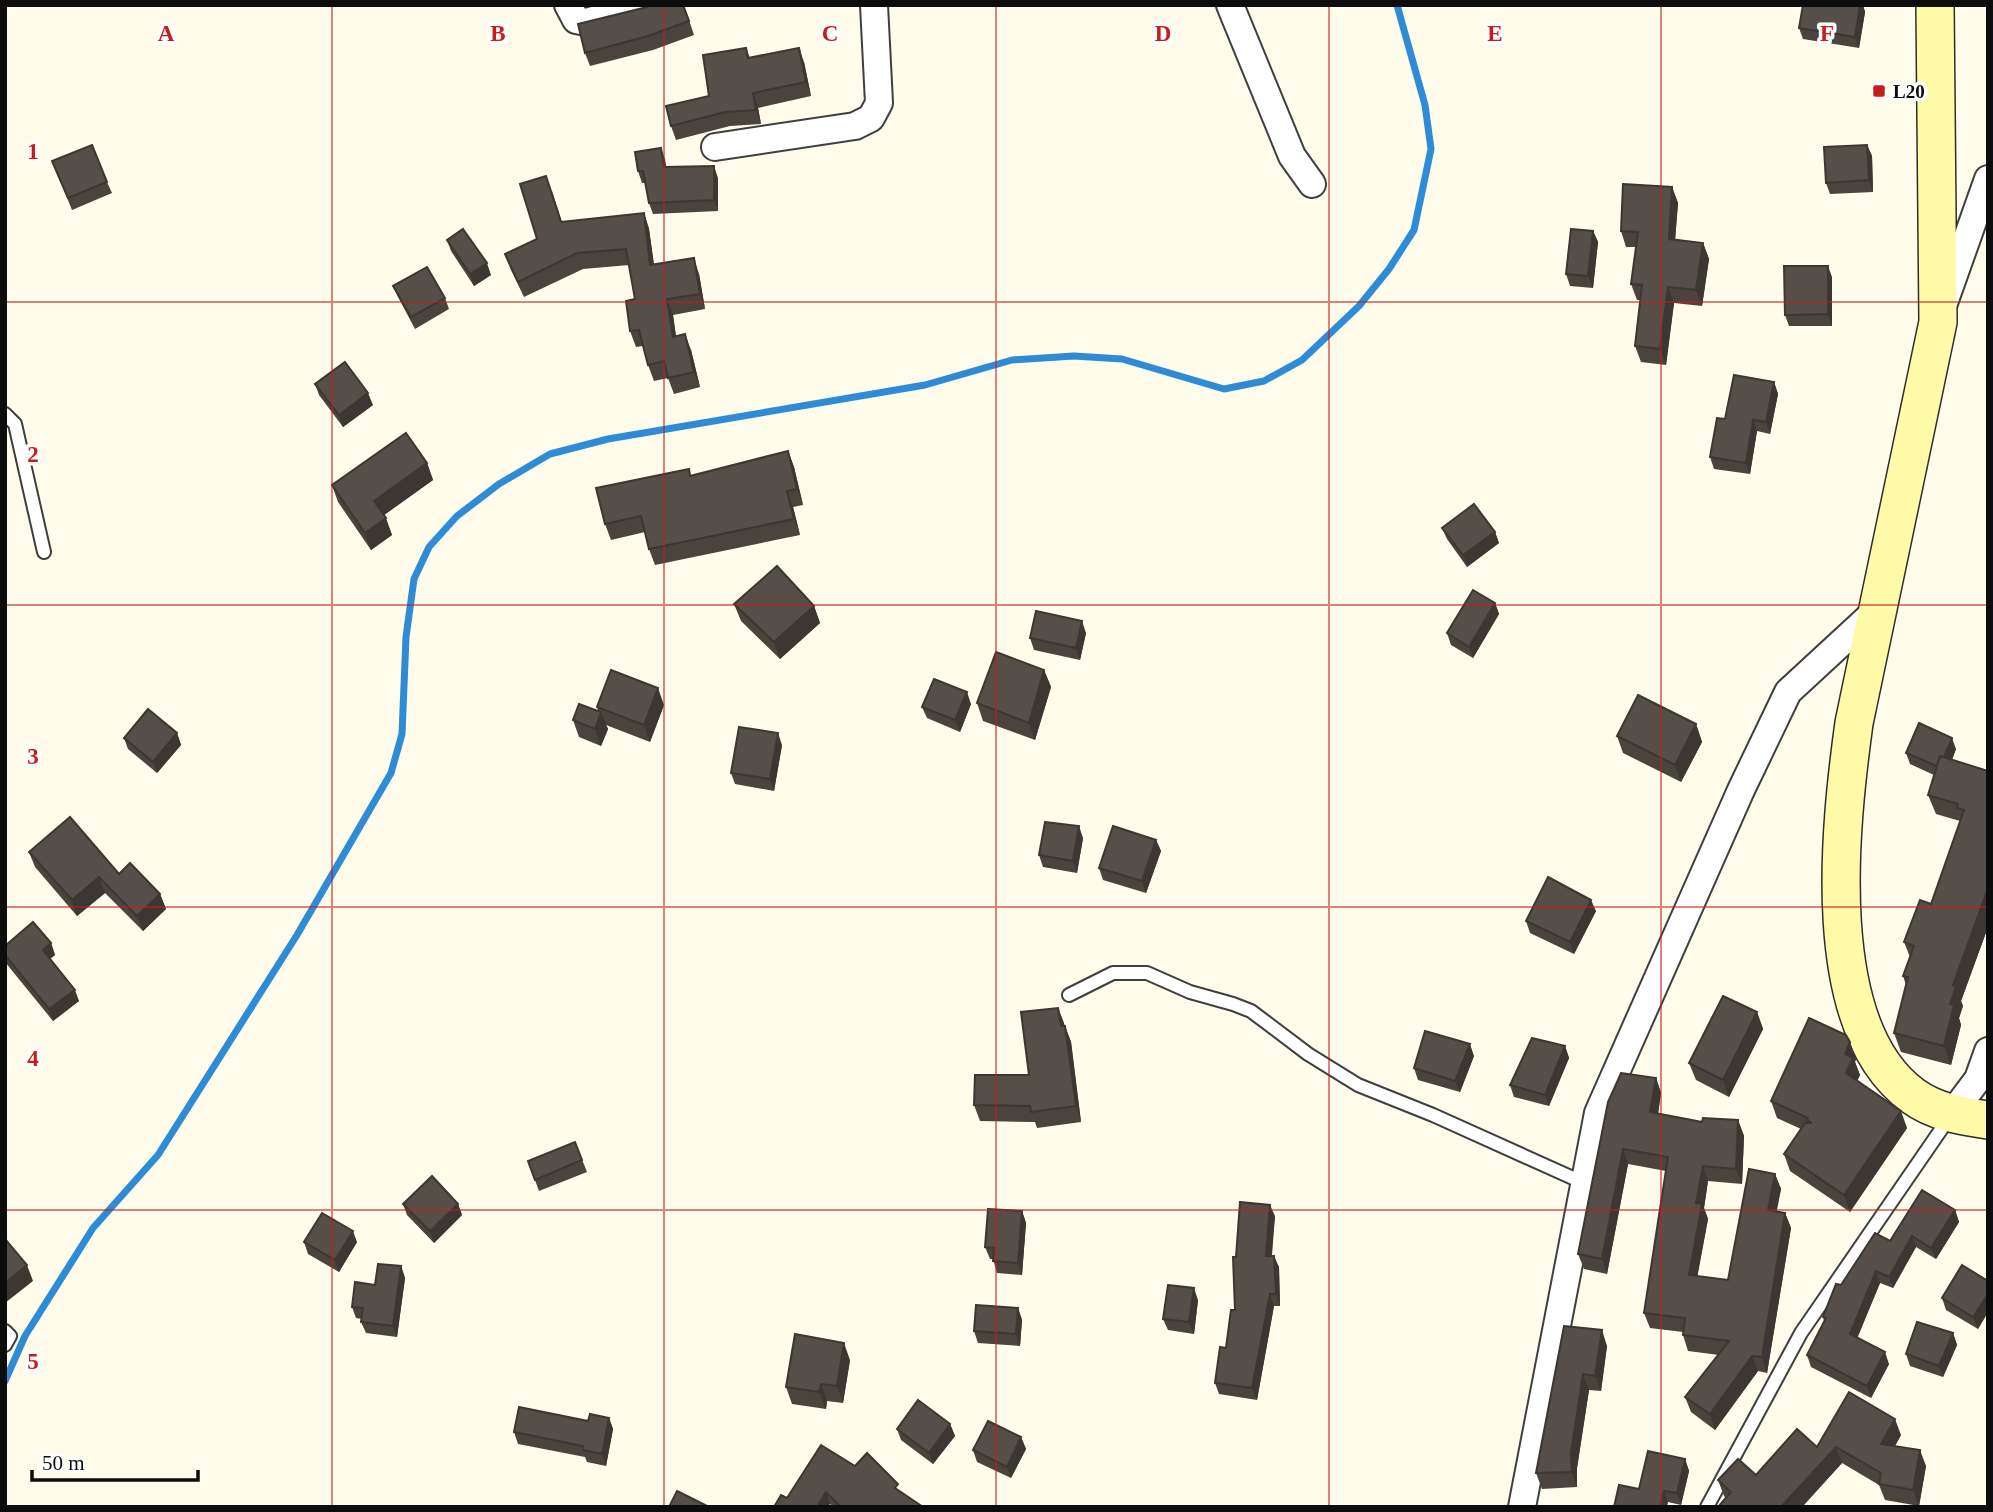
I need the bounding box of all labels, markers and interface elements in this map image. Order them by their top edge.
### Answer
text: A [158,21,175,46]
text: B [490,21,506,46]
text: C [822,21,838,46]
text: D [1155,21,1171,46]
text: E [1487,21,1503,46]
text: F [1820,21,1834,46]
place label: L20 [1893,81,1925,102]
marker: L20 [1871,83,1887,99]
text: 1 [27,139,39,164]
text: 2 [27,442,39,467]
text: 3 [27,744,39,769]
text: 4 [27,1046,39,1071]
text: 5 [27,1349,39,1374]
scale bar [32,1438,198,1482]
text: 50 m [42,1451,85,1475]

